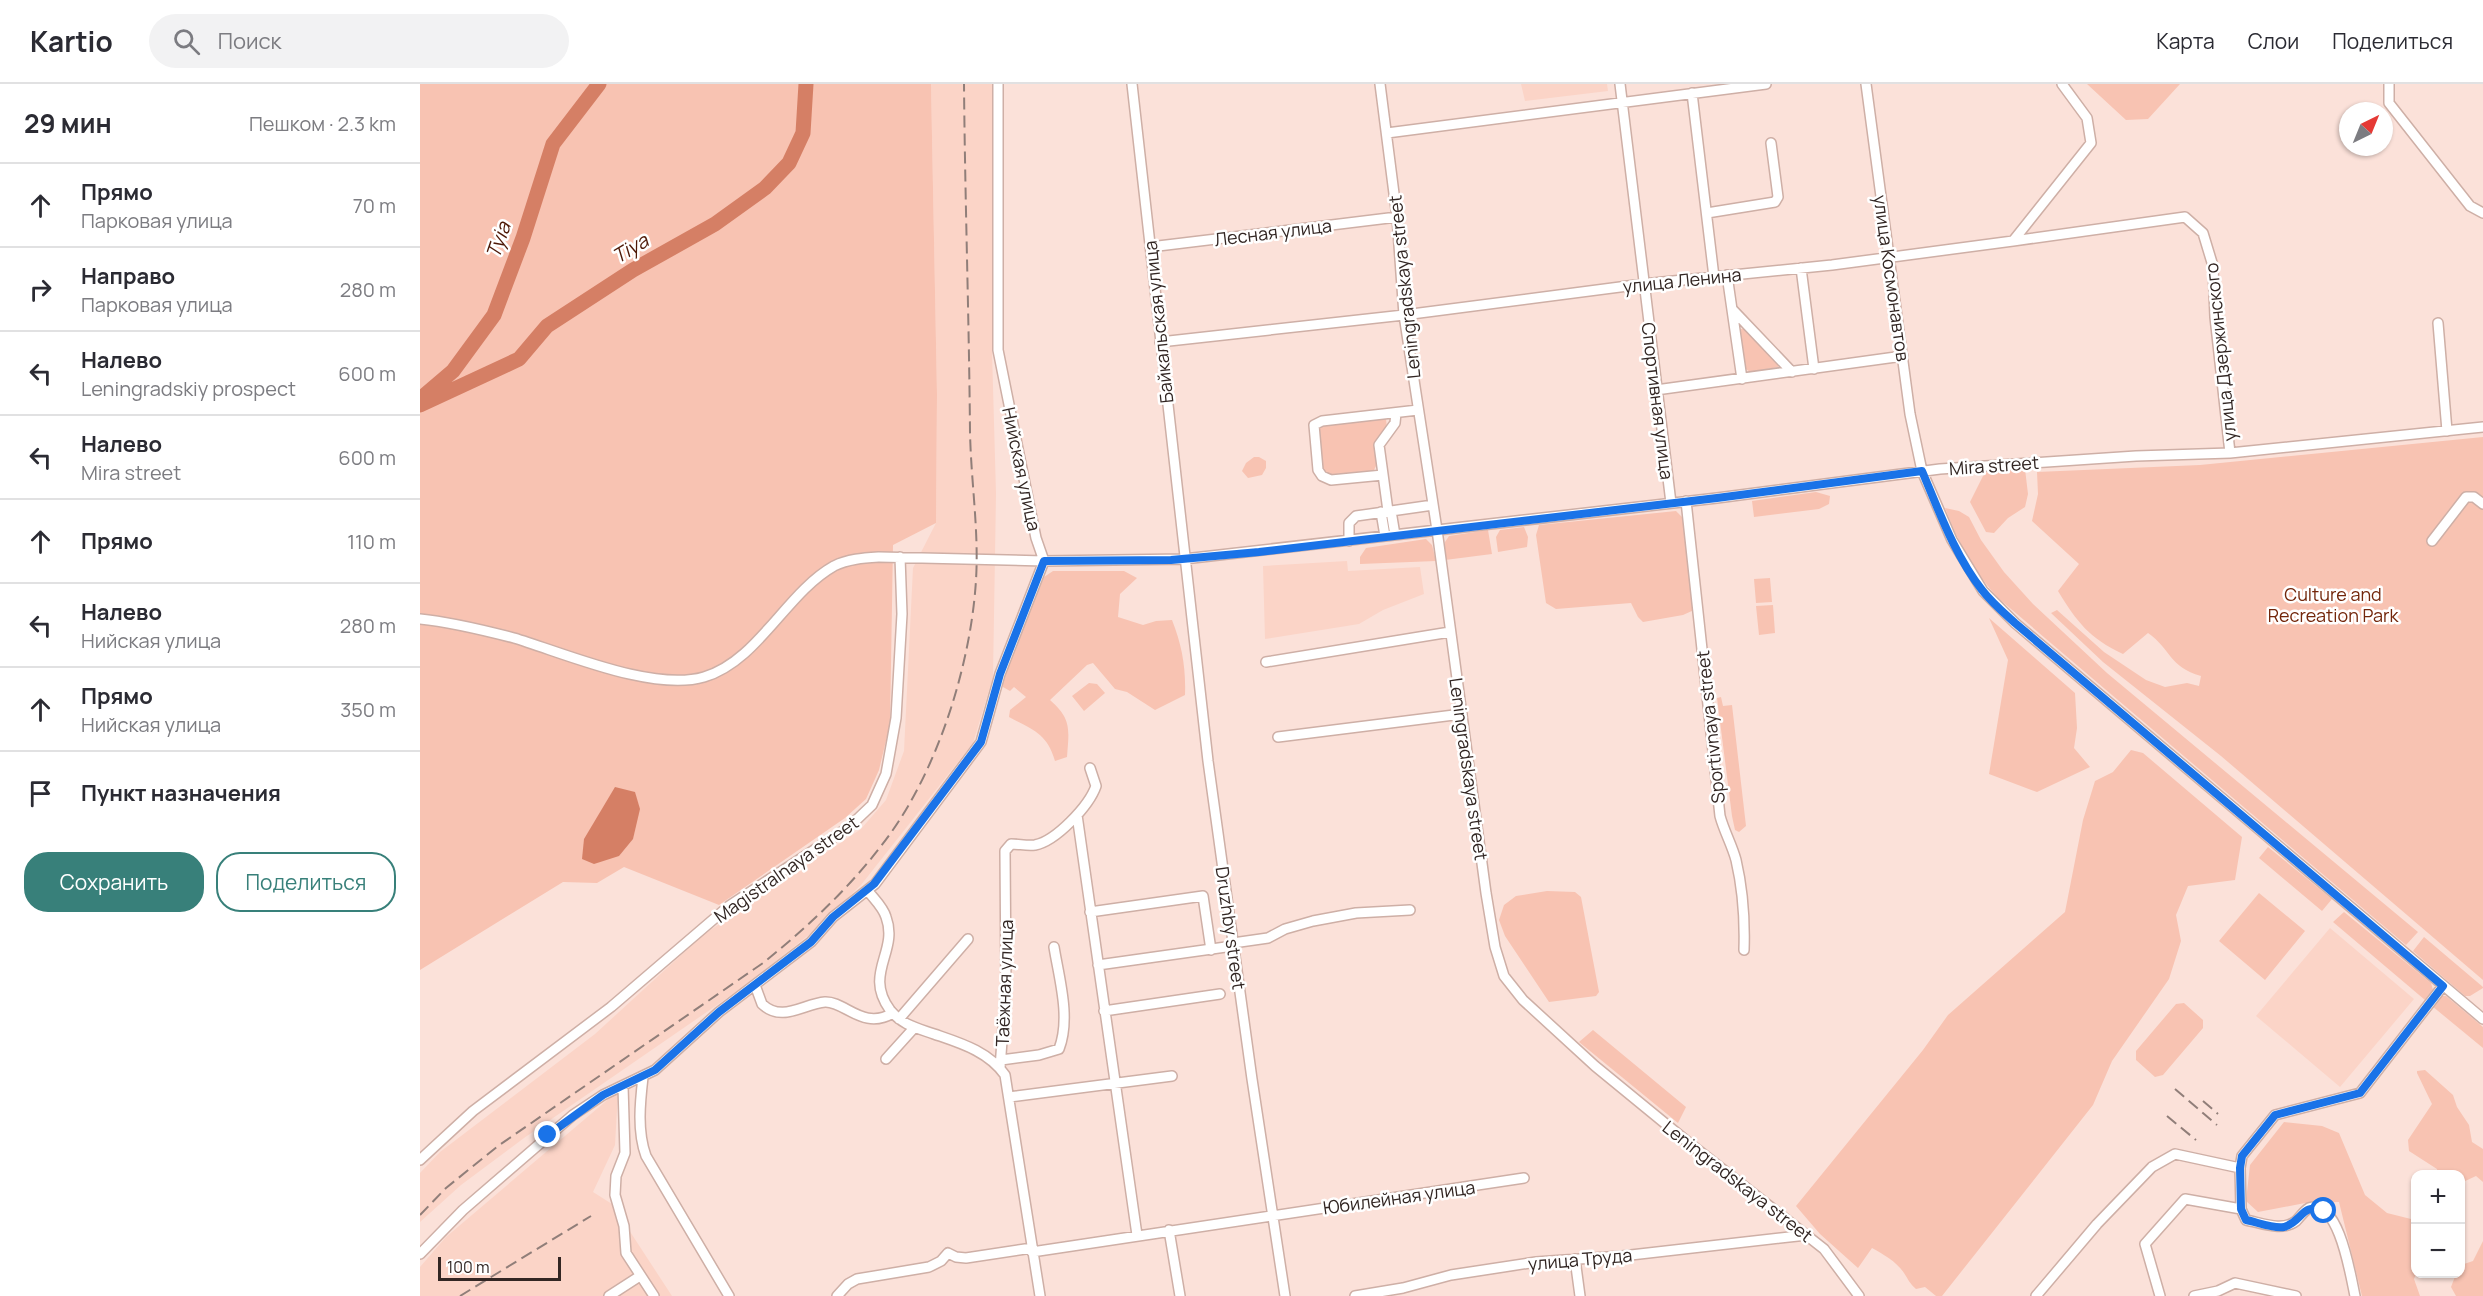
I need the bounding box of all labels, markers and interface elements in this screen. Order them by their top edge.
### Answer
search box [149,14,569,68]
text: Kartio [30,22,113,60]
icon: search [170,25,203,58]
text: Поиск [218,26,282,56]
text: Карта [2156,27,2215,55]
text: Слои [2248,27,2299,55]
text: Поделиться [2332,27,2453,55]
north arrow [2339,102,2393,156]
text: 29 мин [24,105,112,141]
text: Пешком · 2.3 km [249,110,396,137]
text: Прямо [81,177,153,207]
icon: ahead [24,189,57,222]
text: 70 m [353,192,396,219]
street label: улица Космонавтов [1868,193,1916,363]
street label: Leningradskaya street [1382,194,1426,380]
text: Парковая улица [81,207,233,234]
street label: Лесная улица [1213,213,1333,251]
water label: Tyia [479,217,517,262]
water label: Tiya [607,226,654,269]
street label: Байкальская улица [1138,240,1178,404]
text: Направо [81,261,175,291]
street label: улица Ленина [1622,262,1742,298]
street label: улица Дзержинского [2199,262,2241,442]
icon: right [24,273,57,306]
text: 280 m [340,276,396,303]
text: Парковая улица [81,291,233,318]
street label: Спортивная улица [1636,321,1680,481]
text: Налево [81,345,162,375]
icon: left [24,357,57,390]
text: 600 m [338,360,396,387]
text: Leningradskiy prospect [81,375,296,402]
street label: Нийская улица [997,405,1047,533]
text: Налево [81,429,162,459]
icon: left [24,441,57,474]
text: 600 m [338,444,396,471]
street label: Mira street [1948,450,2040,480]
text: Mira street [81,459,181,486]
icon: ahead [24,525,57,558]
text: Прямо [81,526,153,556]
text: 110 m [347,528,396,555]
park label: Culture and Recreation Park [2268,582,2399,627]
text: Налево [81,597,162,627]
icon: left [24,609,57,642]
text: 280 m [340,612,396,639]
text: Нийская улица [81,627,221,654]
street label: Sportivnaya street [1690,649,1730,805]
street label: Leningradskaya street [1444,676,1494,862]
text: Прямо [81,681,153,711]
icon: ahead [24,693,57,726]
text: 350 m [340,696,396,723]
text: Нийская улица [81,711,221,738]
icon: arrive [24,777,57,810]
text: Пункт назначения [81,778,281,808]
street label: Magistralnaya street [709,810,863,928]
button: Сохранить [24,852,204,912]
button: Поделиться [216,852,396,912]
street label: Druzhby street [1210,865,1252,991]
street label: Таёжная улица [990,919,1018,1047]
street label: Leningradskaya street [1658,1115,1818,1247]
route end [534,1121,560,1147]
map controls [2411,1170,2465,1278]
button: + [2411,1170,2465,1224]
street label: Юбилейная улица [1321,1174,1477,1220]
route start [2310,1197,2336,1223]
button: − [2411,1224,2465,1278]
street label: улица Труда [1527,1242,1633,1276]
scale bar [438,1254,561,1282]
text: 100 m [447,1256,490,1278]

